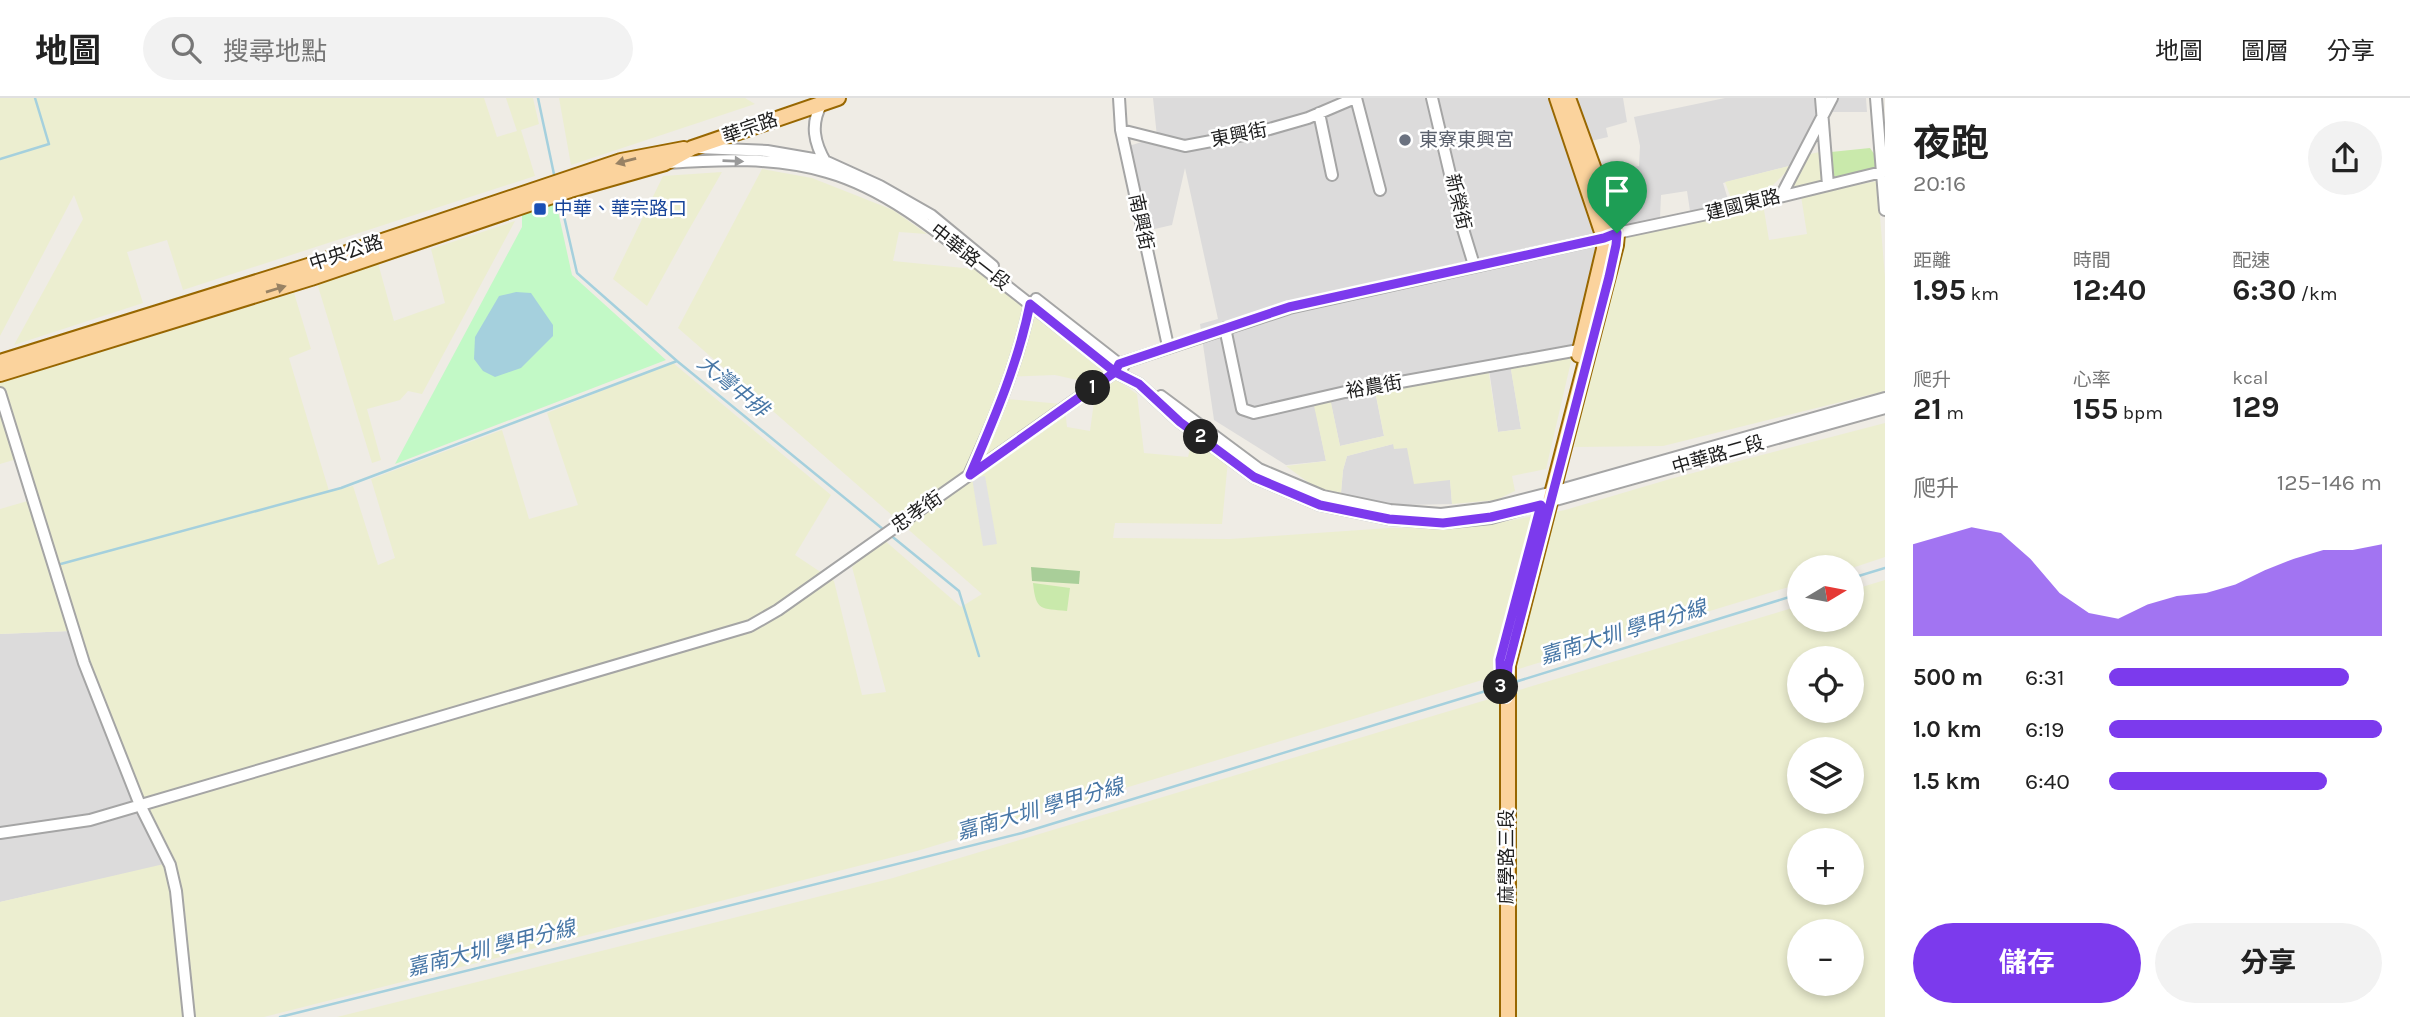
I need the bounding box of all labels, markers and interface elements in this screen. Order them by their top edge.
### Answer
search box [143,17,633,80]
icon: search [167,29,205,67]
text: 地圖 [35,32,101,70]
text: 搜尋地點 [223,36,327,67]
text: 地圖 [2155,37,2203,65]
text: 圖層 [2241,37,2289,65]
text: 分享 [2327,37,2375,65]
street label: 華宗路 [719,108,781,148]
street label: 東興街 [1209,119,1269,151]
text: 夜跑 [1913,121,1989,166]
button: share [2308,121,2382,195]
place label: 東寮東興宮 [1419,129,1514,151]
marker: 東寮東興宮 [1397,132,1413,148]
one-way arrow [614,156,636,167]
one-way arrow [722,156,744,167]
pin [1587,161,1647,233]
text: 20:16 [1913,170,1966,197]
street label: 新榮街 [1441,172,1475,232]
icon: arrive [1598,172,1636,210]
street label: 建國東路 [1703,185,1783,225]
street label: 南興街 [1124,192,1158,252]
place label: 中華、華宗路口 [554,198,687,220]
marker: 中華、華宗路口 [532,201,548,217]
street label: 中華路一段 [926,219,1014,295]
street label: 中央公路 [306,231,386,275]
text: 距離 [1913,250,1951,272]
text: 時間 [2073,250,2111,272]
text: 配速 [2232,250,2270,272]
text: 1.95 [1913,272,1966,308]
text: 12:40 [2073,272,2146,308]
text: 6:30 [2232,272,2296,308]
one-way arrow [266,283,287,293]
text: km [1966,283,1999,305]
text: /km [2296,283,2337,305]
water label: 大灣中排 [693,350,776,424]
text: kcal [2232,367,2269,389]
text: 爬升 [1913,369,1951,391]
text: 心率 [2073,369,2111,391]
pin: 1 [1076,370,1110,406]
street label: 裕農街 [1344,371,1404,403]
text: 1 [1089,376,1096,398]
text: 129 [2232,389,2279,425]
text: 21 [1913,391,1942,427]
text: 155 [2073,391,2118,427]
text: m [1942,402,1964,424]
text: bpm [2118,402,2163,424]
pin: 2 [1184,420,1218,454]
text: 2 [1195,425,1206,447]
street label: 中華路二段 [1669,431,1767,479]
text: 125–146 m [2277,469,2382,496]
text: 爬升 [1913,475,1959,502]
street label: 忠孝街 [887,487,947,537]
north arrow [1787,555,1864,632]
map controls [1787,555,1864,996]
water label: 嘉南大圳 學甲分線 [1537,595,1711,669]
button: locate [1787,646,1864,723]
text: 500 m [1913,664,1983,691]
text: 6:31 [2025,664,2065,691]
pin: 3 [1484,670,1518,704]
text: 3 [1495,675,1506,697]
text: 1.0 km [1913,716,1982,743]
text: 6:19 [2025,716,2064,743]
button: layers [1787,737,1864,814]
text: 1.5 km [1913,768,1981,795]
text: 6:40 [2025,768,2070,795]
water label: 嘉南大圳 學甲分線 [954,773,1128,844]
street label: 麻學路三段 [1496,809,1518,905]
button: + [1787,828,1864,905]
water label: 嘉南大圳 學甲分線 [404,915,580,981]
button: − [1787,919,1864,996]
button: 儲存 [1913,923,2141,1003]
button: 分享 [2155,923,2382,1003]

